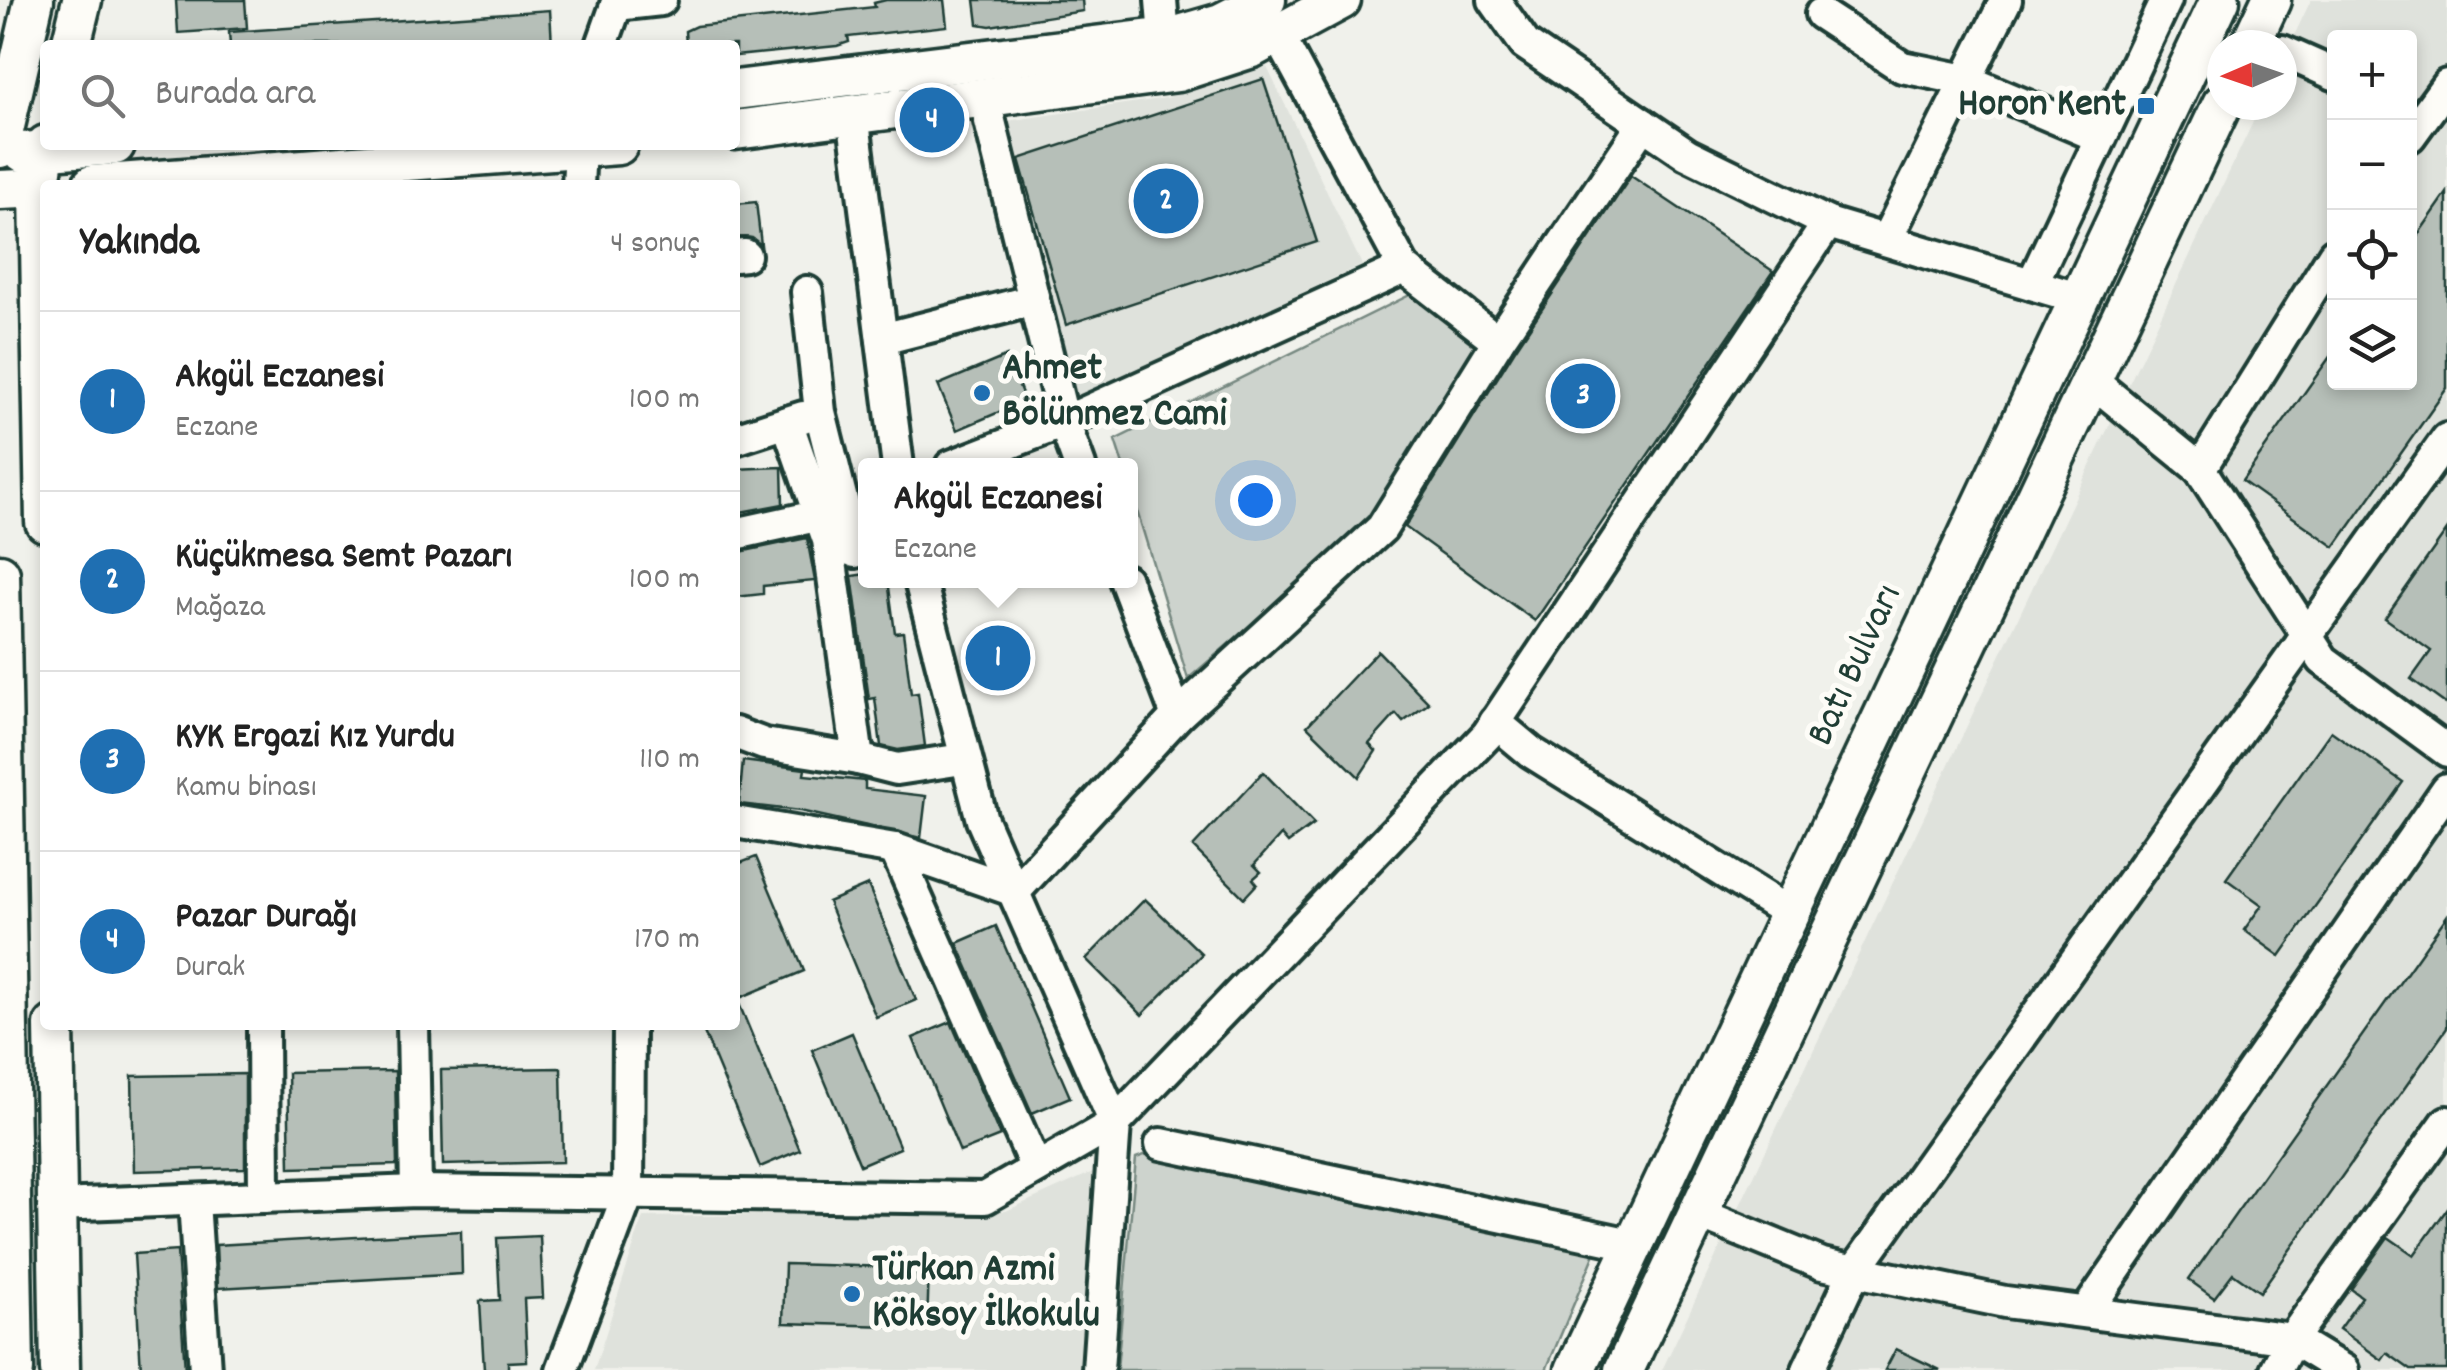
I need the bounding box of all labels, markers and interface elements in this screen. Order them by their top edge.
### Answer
north arrow [2207,30,2297,120]
map controls [2327,30,2417,390]
button: + [2327,30,2417,120]
search box [40,40,740,150]
icon: search [75,68,130,123]
text: Burada ara [155,68,315,123]
place label: Horon Kent [1958,78,2126,135]
pin: 4 [900,82,964,158]
marker: Horon Kent [2135,95,2157,117]
button: − [2327,120,2417,210]
pin: 2 [1134,164,1198,238]
button: locate [2327,210,2417,300]
text: Yakında [80,215,199,275]
text: 4 sonuç [610,222,700,268]
button: layers [2327,300,2417,390]
place label: Ahmet Bölünmez Cami [1002,342,1227,445]
text: Akgül Eczanesi [175,351,384,406]
pin: 3 [1550,358,1616,434]
text: 1 [109,378,116,424]
text: 100 m [629,378,700,424]
marker: Ahmet Bölünmez Cami [971,382,993,404]
text: Eczane [175,406,258,452]
popup [858,458,1138,588]
text: Akgül Eczanesi [893,473,1103,528]
your location [1230,475,1281,526]
text: Eczane [893,528,977,574]
text: Küçükmesa Semt Pazarı [175,531,512,586]
text: 2 [106,558,119,604]
text: 100 m [629,558,700,604]
street label: Batı Bulvarı [1795,576,1919,756]
text: Mağaza [175,586,265,632]
pin: 1 [966,620,1030,696]
text: KYK Ergazi Kız Yurdu [175,711,455,766]
text: 3 [105,738,120,784]
text: 110 m [639,738,700,784]
text: Kamu binası [175,766,317,812]
text: Pazar Durağı [175,891,357,946]
text: 4 [106,918,119,964]
text: 170 m [634,918,700,964]
text: Durak [175,946,245,992]
place label: Türkan Azmi Köksoy İlkokulu [872,1243,1100,1346]
marker: Türkan Azmi Köksoy İlkokulu [841,1283,863,1305]

